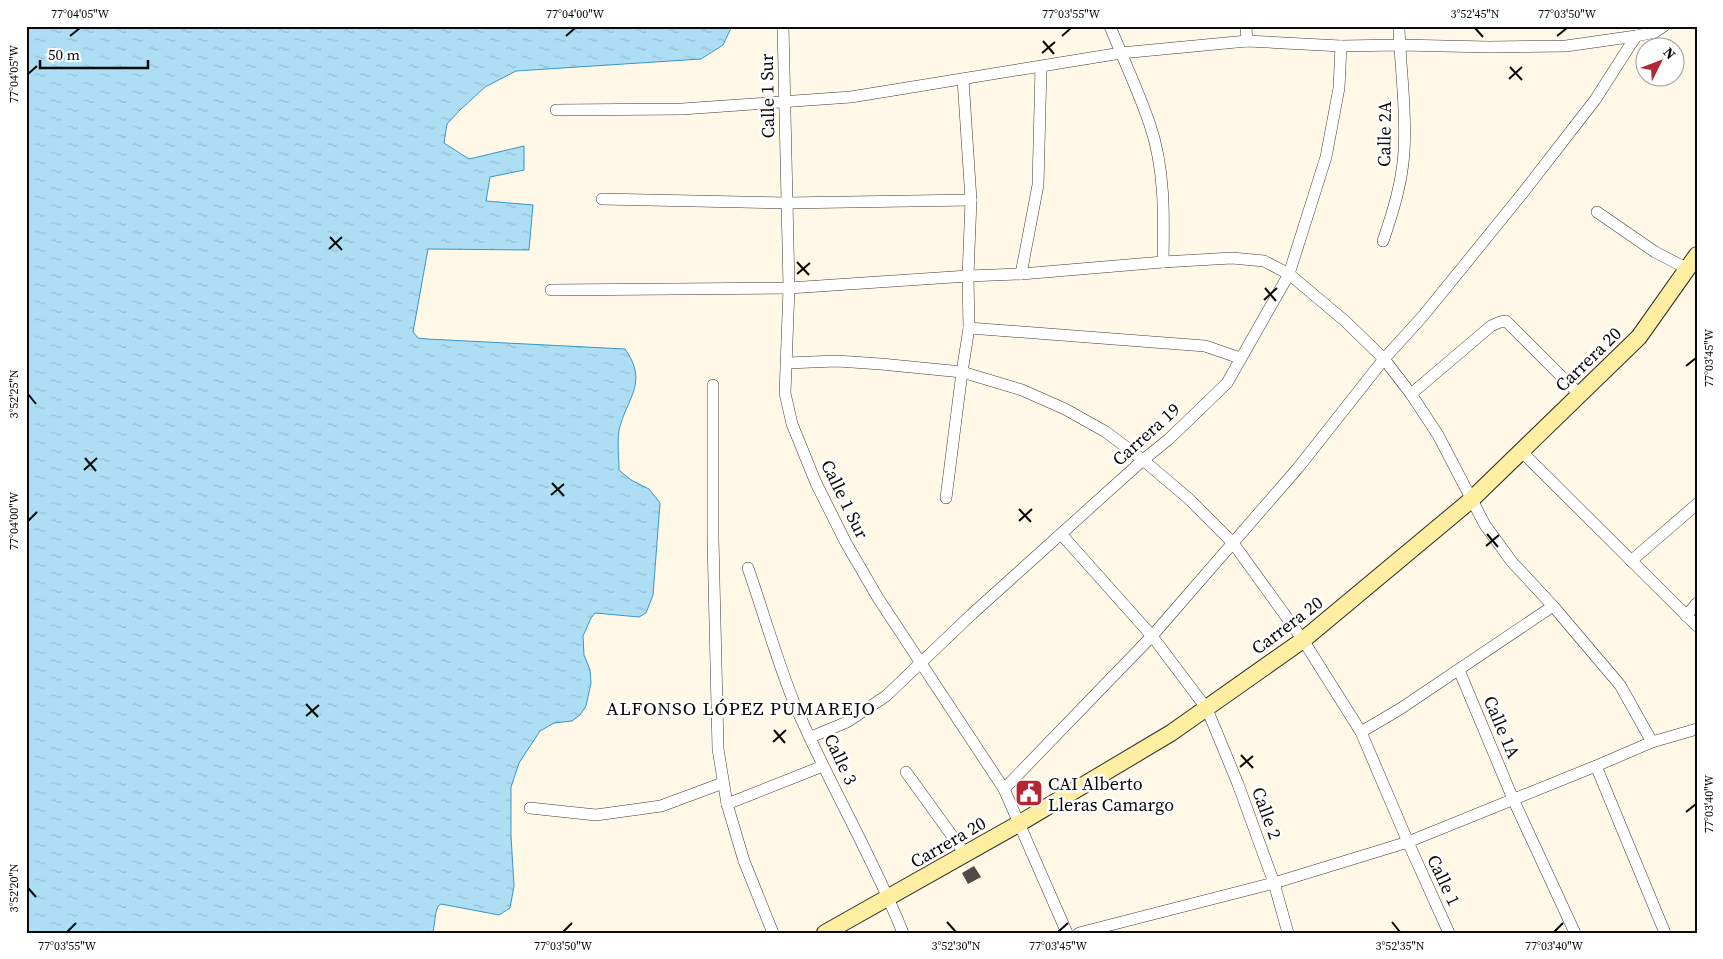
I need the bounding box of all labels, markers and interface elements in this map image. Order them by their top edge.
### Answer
text: 77°04'05"W [51,6,109,22]
text: 77°04'00"W [546,6,604,22]
text: 77°03'55"W [1042,6,1100,22]
text: 3°52'45"N [1450,6,1500,22]
text: 77°03'50"W [1538,6,1596,22]
scale bar [40,38,148,70]
north arrow [1636,38,1686,88]
text: N [1659,43,1681,64]
text: 50 m [48,44,80,65]
text: 77°04'05"W [6,45,22,103]
street label: Calle 1 Sur [754,53,780,139]
street label: Calle 2A [1371,101,1397,167]
street label: Carrera 20 [1549,321,1627,397]
text: 77°03'45"W [1701,329,1717,387]
text: 3°52'25"N [6,369,22,419]
street label: Carrera 19 [1107,397,1185,471]
street label: Calle 1 Sur [815,455,875,543]
text: 77°04'00"W [6,492,22,550]
street label: Carrera 20 [1246,590,1328,660]
street label: Calle 1A [1478,692,1526,762]
district label: ALFONSO LÓPEZ PUMAREJO [606,695,876,721]
street label: Calle 3 [818,729,864,789]
place label: CAI Alberto Lleras Camargo [1048,771,1174,817]
text: 77°03'40"W [1701,775,1717,833]
public building icon: CAI Alberto Lleras Camargo [1014,778,1044,808]
street label: Calle 2 [1246,784,1288,842]
street label: Carrera 20 [906,810,990,874]
street label: Calle 1 [1421,850,1467,910]
text: 3°52'20"N [6,863,22,913]
text: 77°03'55"W [38,938,96,954]
text: 77°03'50"W [534,938,592,954]
text: 3°52'30"N [931,938,981,954]
text: 77°03'45"W [1029,938,1087,954]
text: 3°52'35"N [1375,938,1425,954]
text: 77°03'40"W [1525,938,1583,954]

